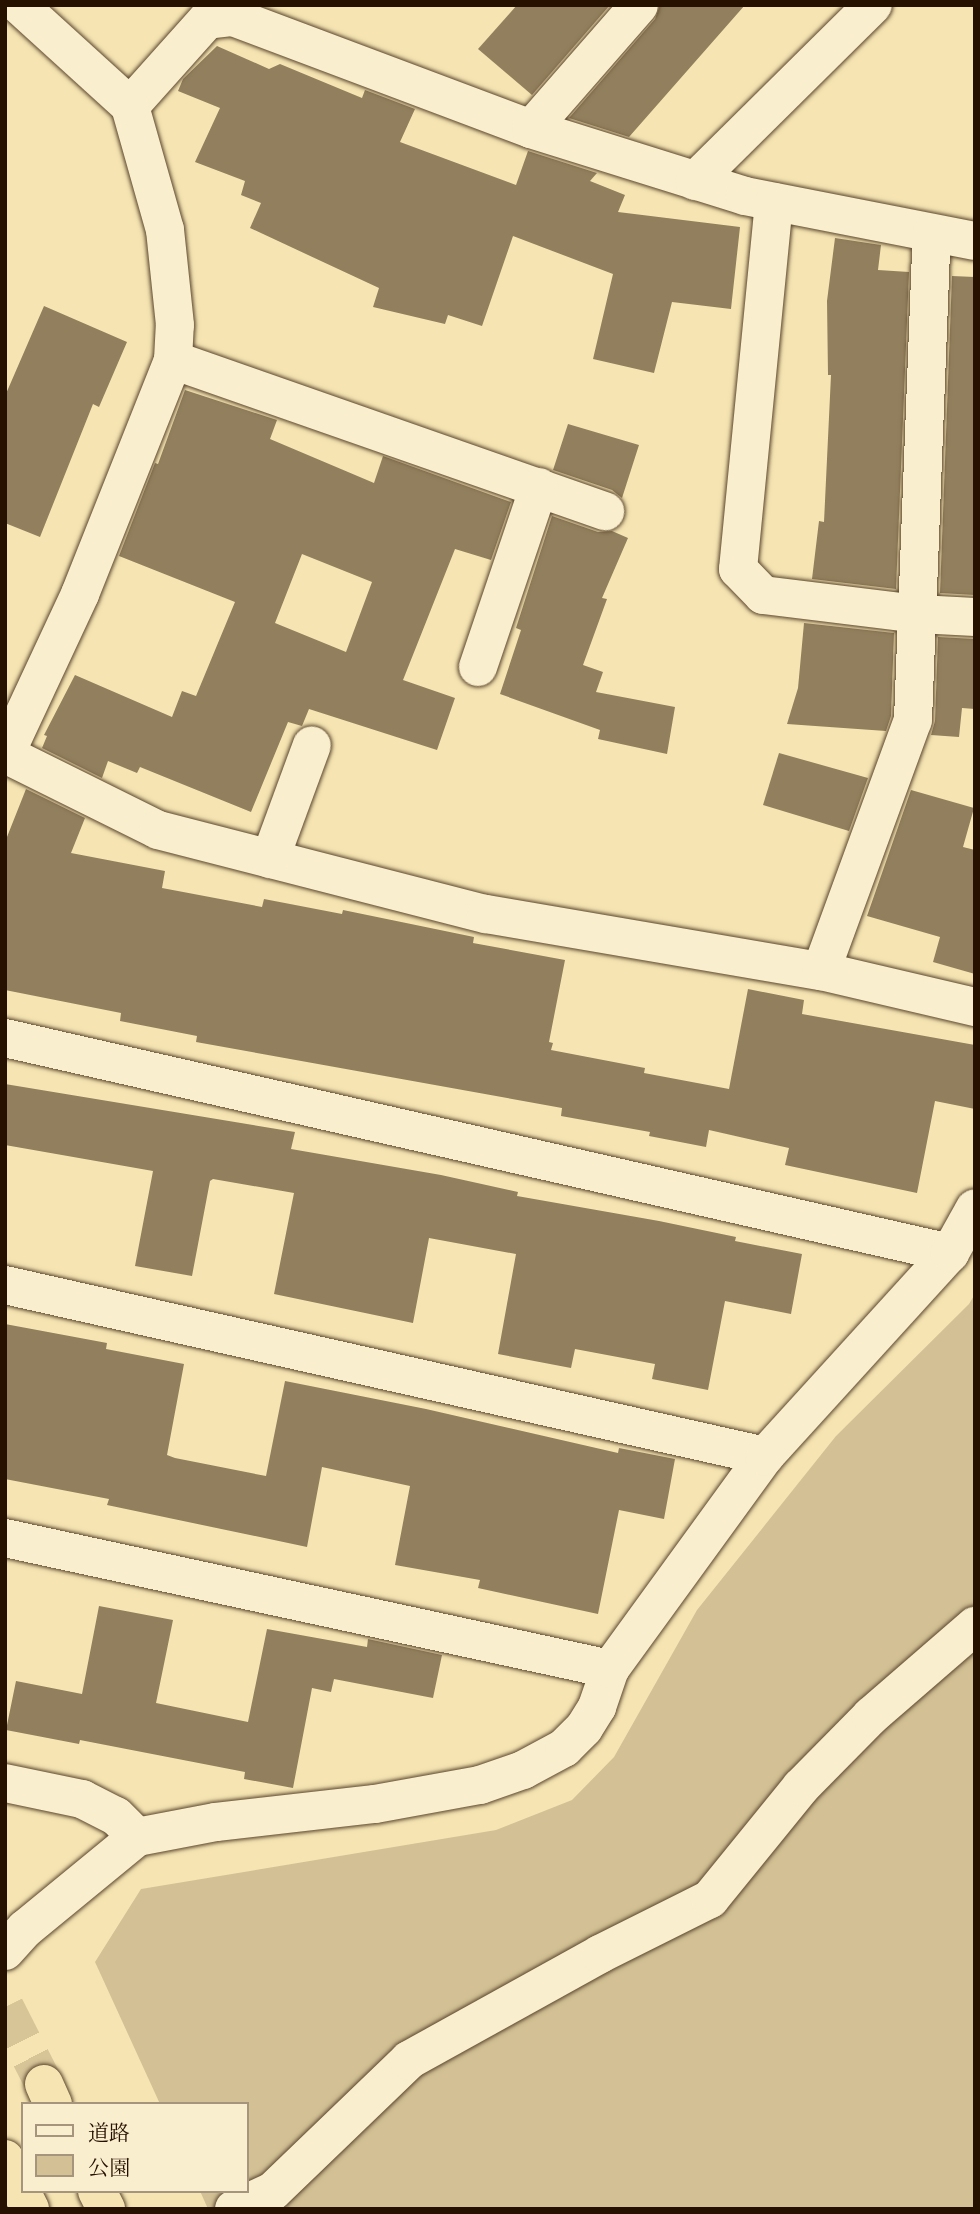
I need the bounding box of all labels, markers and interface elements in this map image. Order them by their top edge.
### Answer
legend [21,2102,248,2193]
text: 道路 [88,2121,130,2145]
text: 公園 [88,2156,130,2180]

